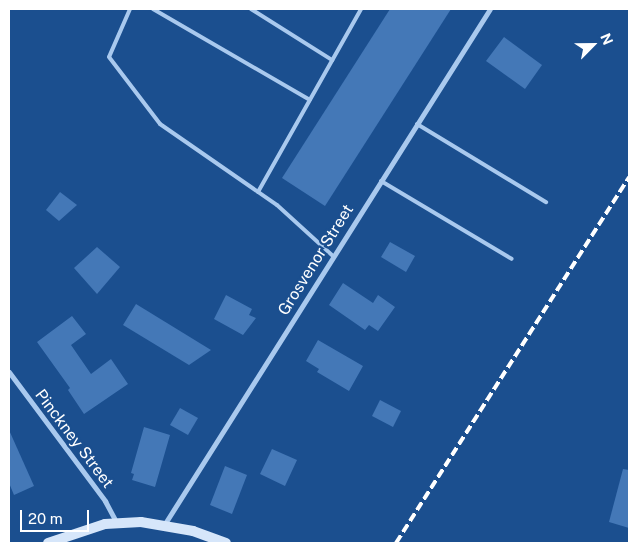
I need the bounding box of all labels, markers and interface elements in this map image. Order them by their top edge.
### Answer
north arrow [568,20,618,70]
text: N [597,31,616,47]
street label: Grosvenor Street [274,201,358,319]
street label: Pinckney Street [31,386,117,492]
scale bar [22,500,91,532]
text: 20 m [28,510,63,527]

